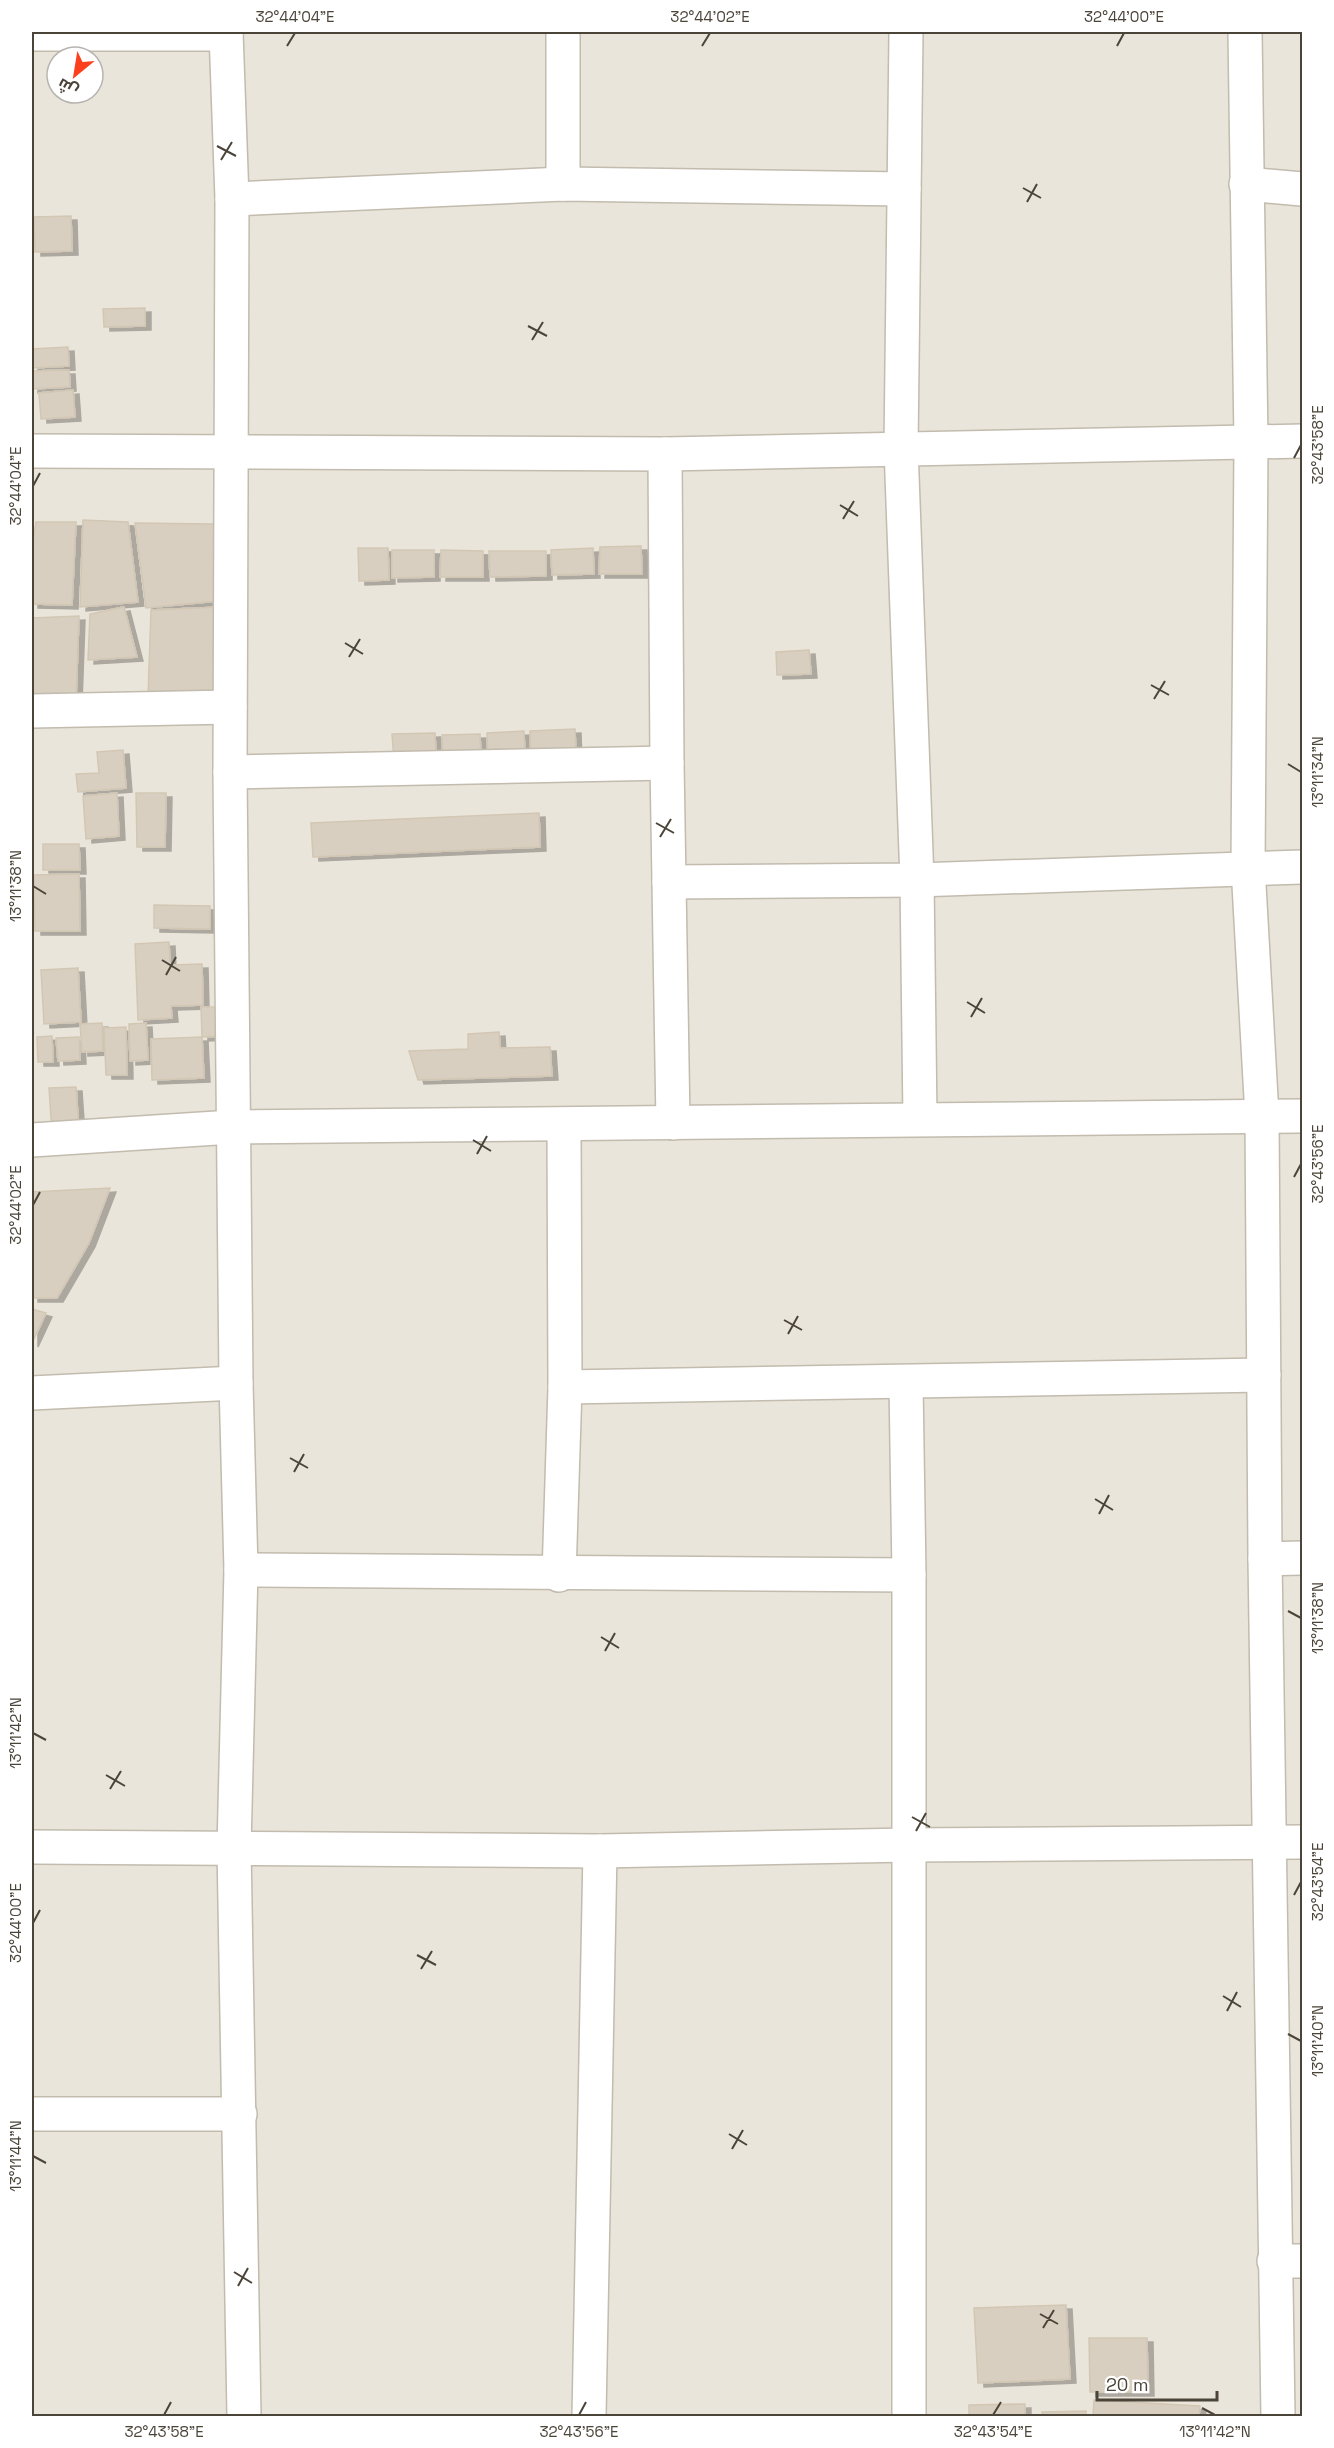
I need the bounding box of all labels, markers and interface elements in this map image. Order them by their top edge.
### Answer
text: 32°44'04"E [255,7,335,26]
text: 32°44'02"E [670,7,750,26]
text: 32°44'00"E [1084,7,1164,26]
north arrow [45,45,105,105]
text: ش [54,73,82,102]
text: 32°43'58"E [1308,405,1327,485]
text: 32°44'04"E [6,446,25,526]
text: 13°11'34"N [1308,736,1327,808]
text: 13°11'38"N [6,850,25,922]
text: 32°43'56"E [1308,1124,1327,1204]
text: 32°44'02"E [6,1165,25,1245]
text: 13°11'38"N [1308,1582,1327,1654]
text: 13°11'42"N [6,1697,25,1769]
text: 32°43'54"E [1308,1843,1327,1921]
text: 32°44'00"E [6,1883,25,1963]
text: 13°11'40"N [1308,2005,1327,2077]
text: 13°11'44"N [6,2120,25,2192]
scale bar [1097,2364,1217,2402]
text: 20 m [1106,2373,1149,2396]
text: 32°43'58"E [124,2422,204,2441]
text: 32°43'56"E [539,2422,619,2441]
text: 32°43'54"E [954,2422,1032,2441]
text: 13°11'42"N [1179,2422,1251,2441]

